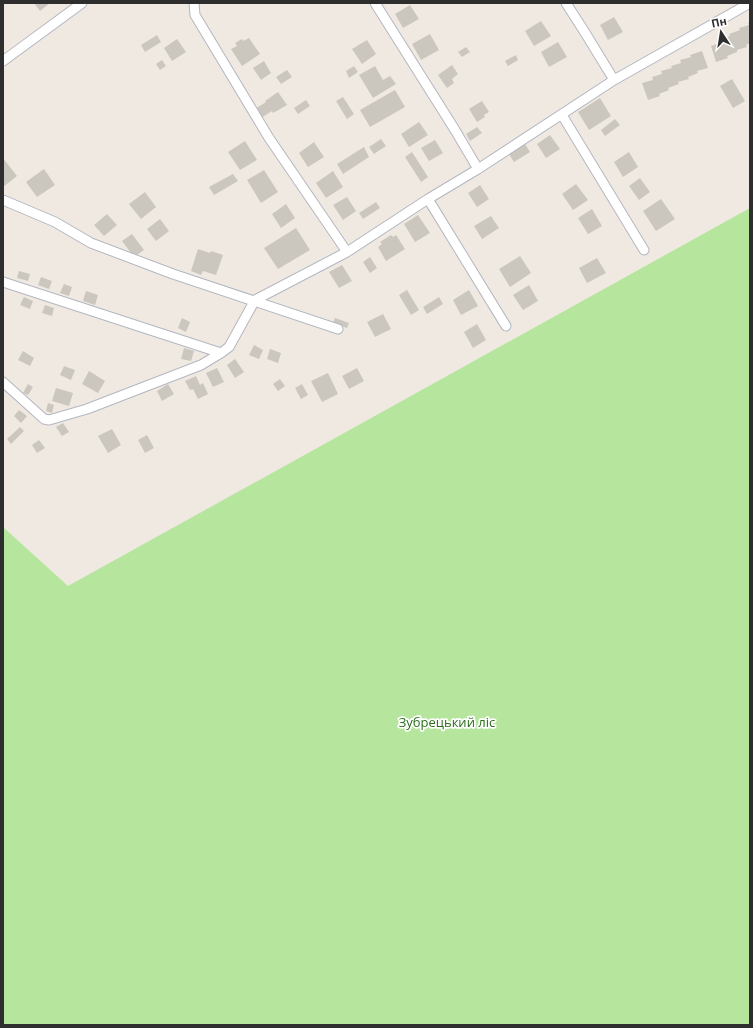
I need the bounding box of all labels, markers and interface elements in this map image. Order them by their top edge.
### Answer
north arrow [701,12,741,52]
text: Пн [710,13,728,31]
park label: Зубрецький ліс [399,713,495,731]

